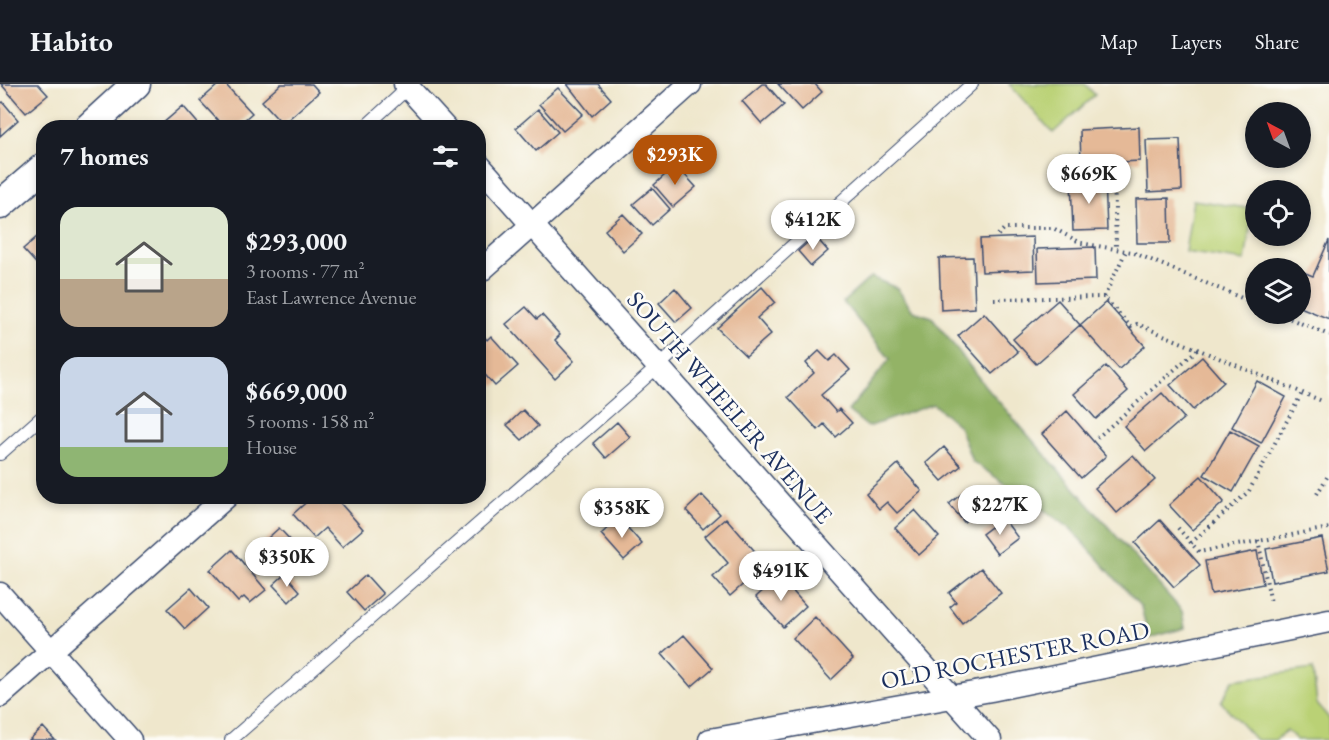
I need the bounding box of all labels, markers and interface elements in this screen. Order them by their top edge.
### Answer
text: Habito [30,23,113,59]
text: Map [1100,28,1138,55]
text: Layers [1171,28,1222,55]
text: Share [1255,28,1299,55]
north arrow [1245,102,1311,168]
map controls [1245,102,1311,324]
pin: $293K [633,135,717,186]
text: 7 homes [60,139,149,173]
icon: filters [429,140,462,173]
text: $293K [647,141,703,167]
pin: $669K [1047,154,1131,205]
text: $669K [1061,160,1117,186]
button: locate [1245,180,1311,246]
pin: $412K [771,200,855,251]
text: $412K [785,206,841,232]
text: $293,000 [246,224,347,258]
icon: home [108,231,180,303]
text: 3 rooms · 77 m² [246,258,365,284]
button: layers [1245,258,1311,324]
text: East Lawrence Avenue [246,284,416,310]
street label: SOUTH WHEELER AVENUE [620,284,840,530]
text: $669,000 [246,374,347,408]
icon: home [108,381,180,453]
text: 5 rooms · 158 m² [246,408,374,434]
text: House [246,434,297,460]
pin: $227K [958,485,1042,536]
pin: $358K [580,488,664,539]
text: $227K [972,491,1028,517]
text: $358K [594,494,650,520]
pin: $350K [245,537,329,588]
text: $350K [259,543,315,569]
pin: $491K [739,551,823,602]
text: $491K [753,557,809,583]
street label: OLD ROCHESTER ROAD [878,614,1152,696]

